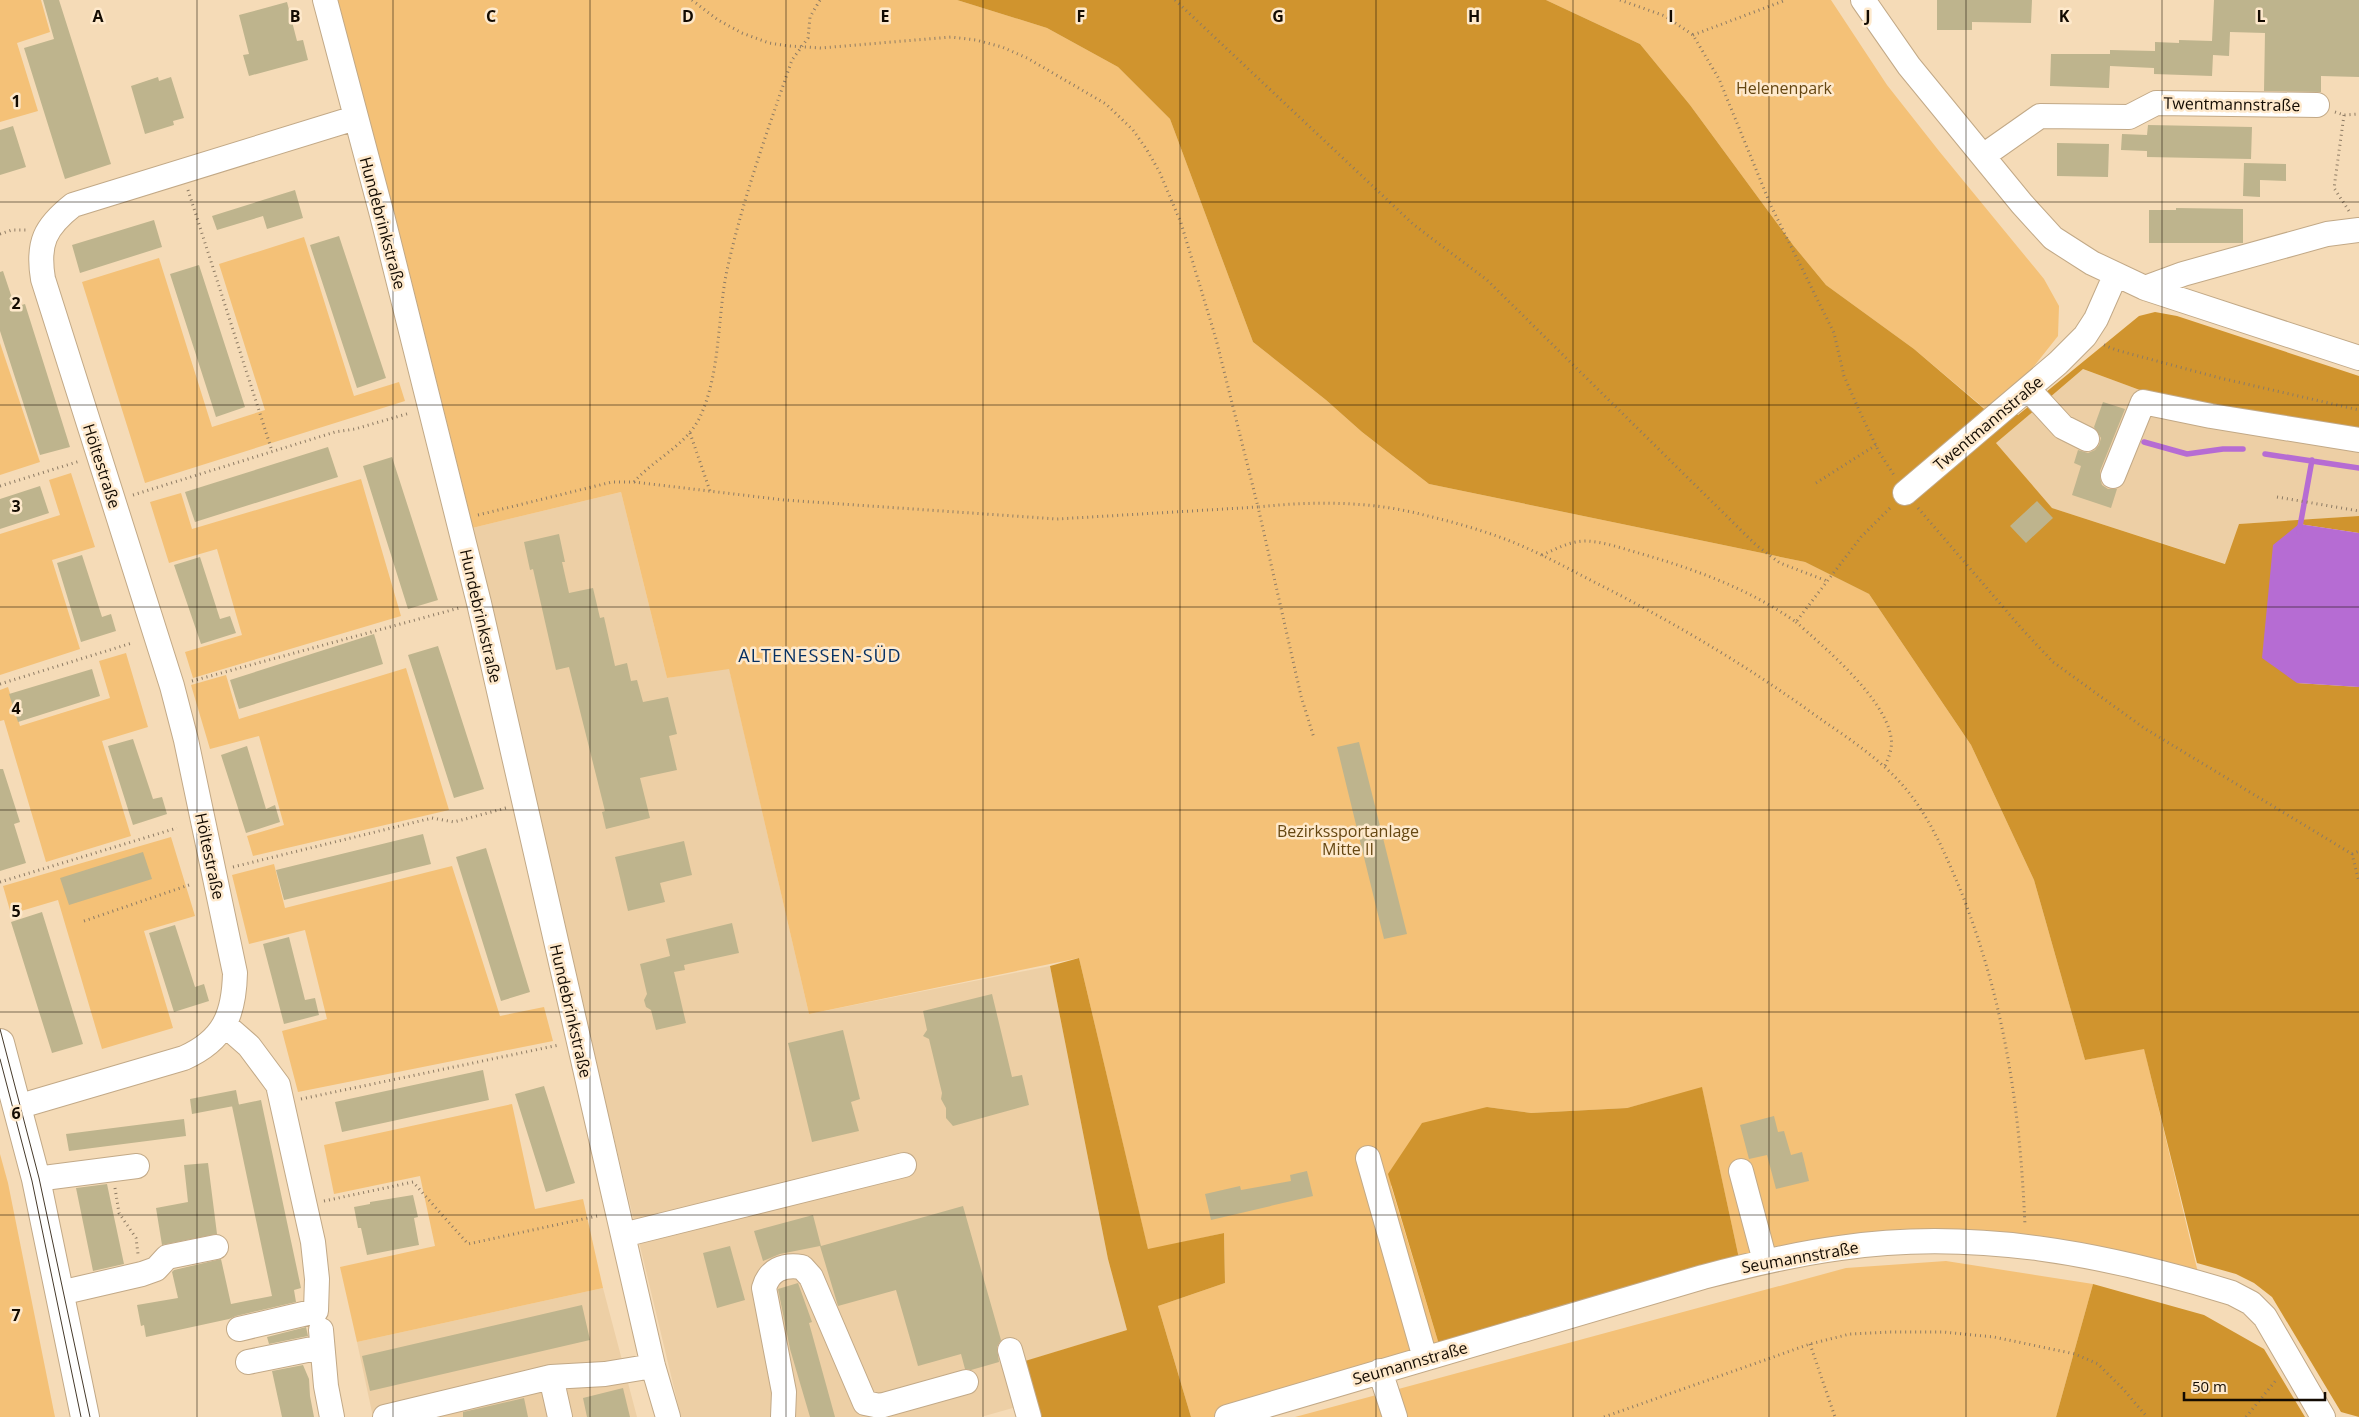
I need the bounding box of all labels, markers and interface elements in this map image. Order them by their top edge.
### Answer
text: A [92,5,104,27]
text: B [290,5,300,27]
text: C [486,5,496,27]
text: D [682,5,694,27]
text: E [881,5,890,27]
text: F [1077,5,1085,27]
text: G [1272,5,1284,27]
text: H [1468,5,1480,27]
text: I [1668,5,1674,27]
text: J [1863,5,1871,27]
text: K [2059,5,2070,27]
text: L [2256,5,2266,27]
park label: Helenenpark [1736,77,1833,99]
text: 1 [11,90,21,112]
street label: Twentmannstraße [2163,92,2301,116]
street label: Hundebrinkstraße [355,154,411,292]
text: 2 [11,292,21,314]
street label: Twentmannstraße [1929,371,2047,475]
street label: Höltestraße [78,421,126,511]
text: 3 [11,495,21,517]
street label: Hundebrinkstraße [455,547,507,685]
district label: ALTENESSEN-SÜD [738,643,902,667]
text: 4 [11,697,21,719]
street label: Höltestraße [190,811,230,901]
park label: Bezirkssportanlage Mitte II [1277,820,1419,860]
text: 5 [11,900,21,922]
street label: Hundebrinkstraße [545,942,597,1080]
text: 6 [11,1102,21,1124]
street label: Seumannstraße [1740,1236,1860,1278]
text: 7 [11,1304,21,1326]
street label: Seumannstraße [1350,1336,1470,1390]
scale bar [2184,1370,2325,1402]
text: 50 m [2192,1376,2227,1396]

